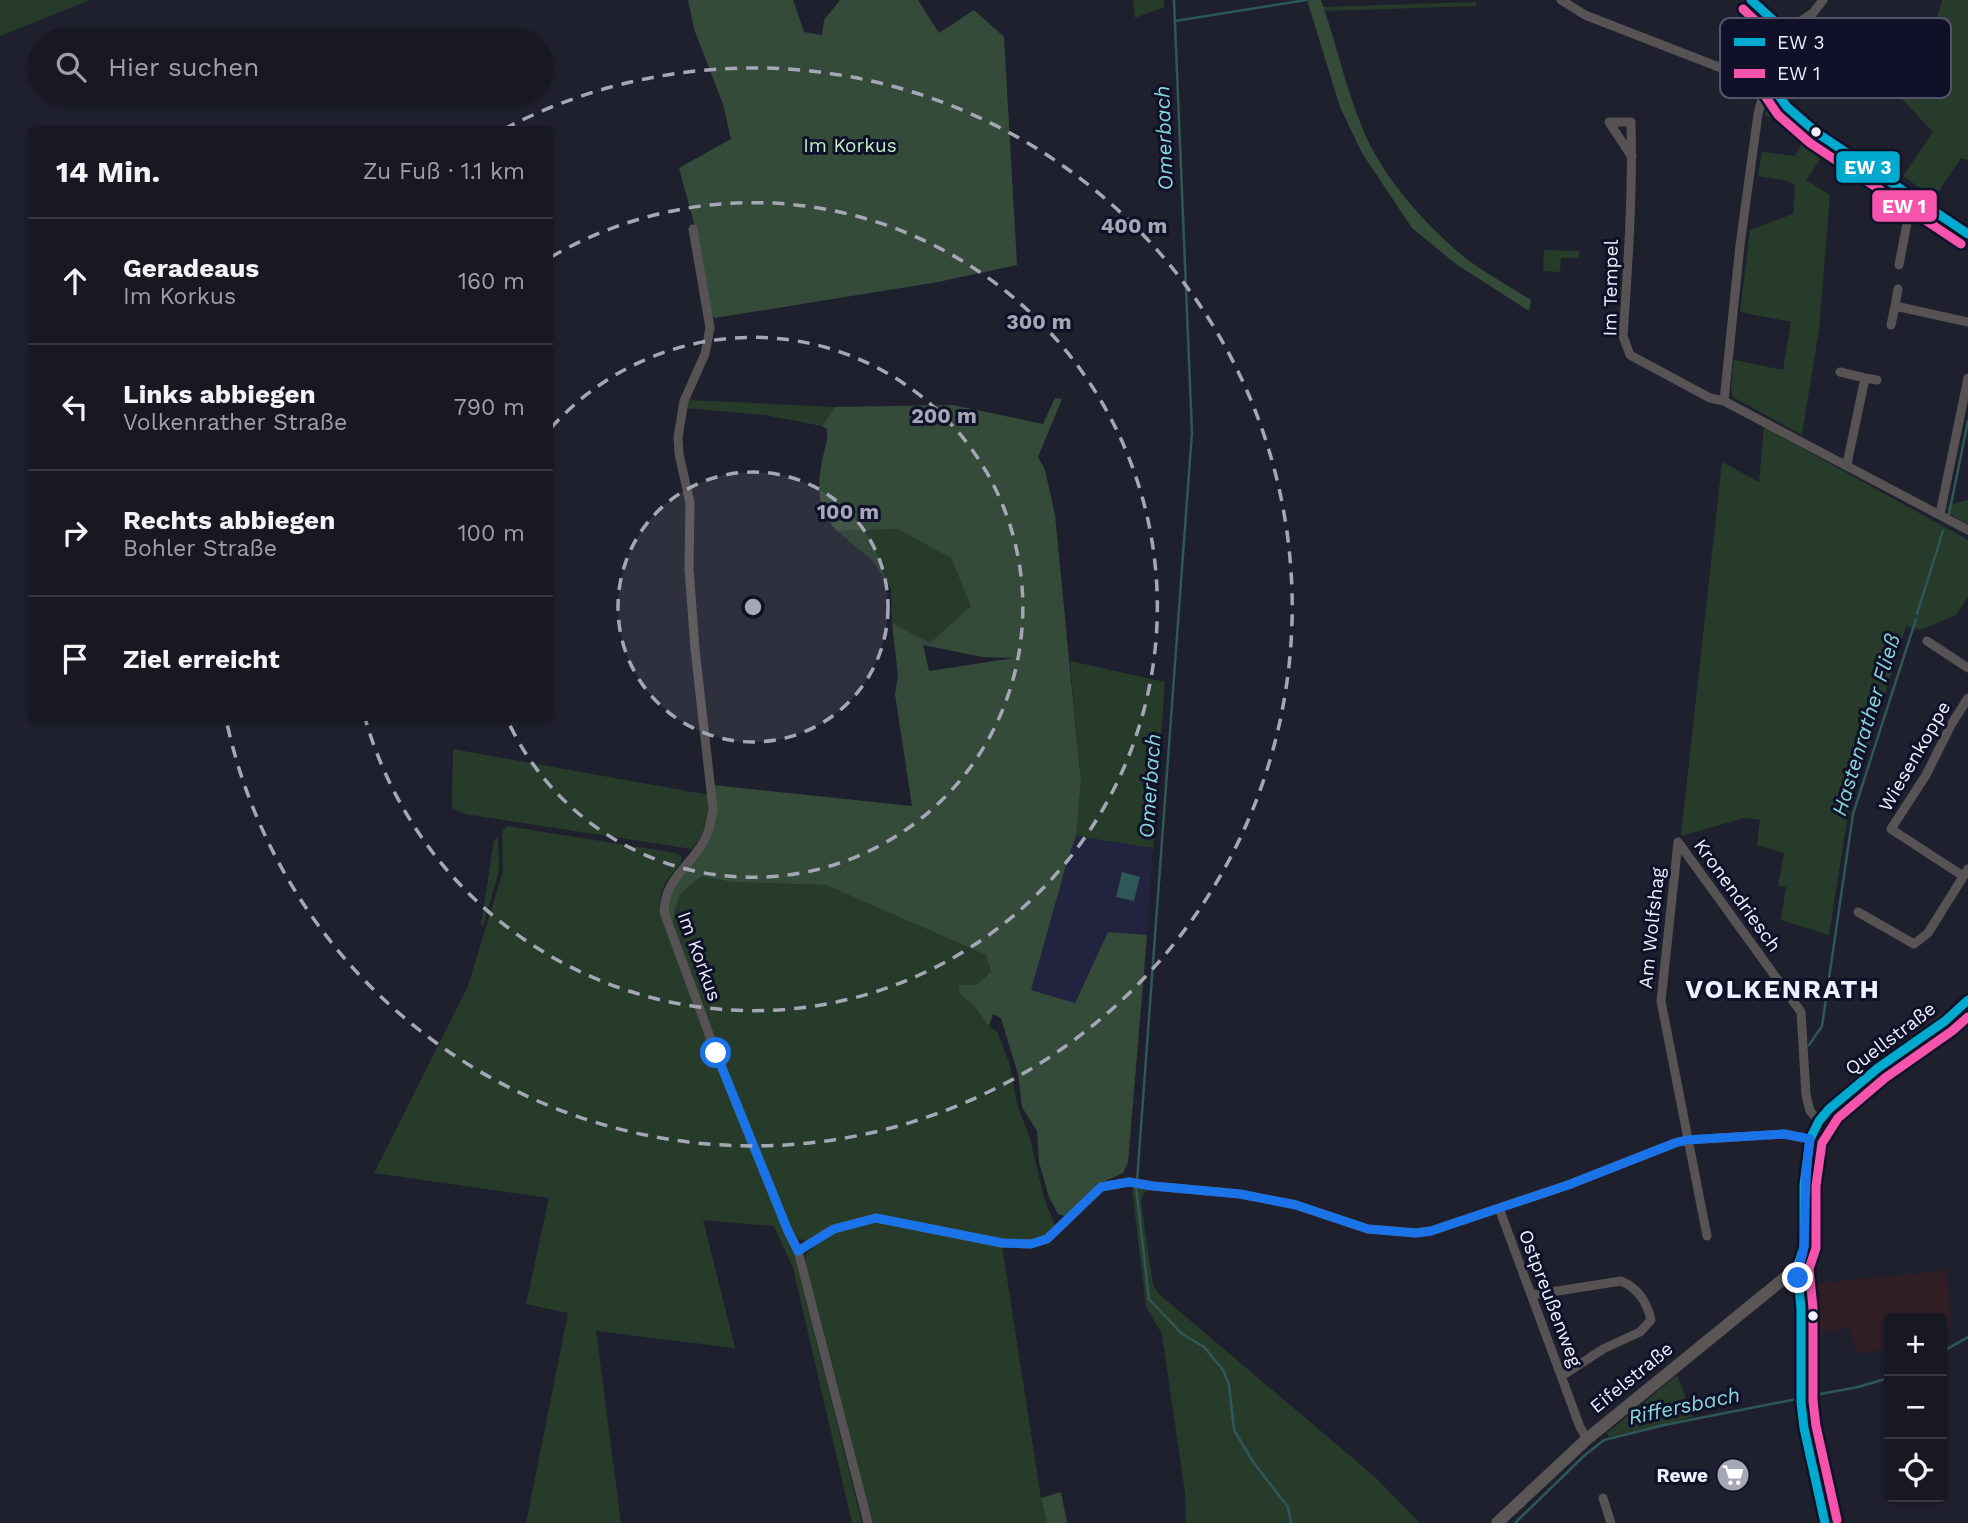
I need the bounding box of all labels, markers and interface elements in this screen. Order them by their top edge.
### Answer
legend [1720,18,1951,98]
search box [28,28,553,105]
text: EW 3 [1777,31,1824,54]
icon: search [52,48,90,86]
text: Hier suchen [108,52,259,82]
text: EW 1 [1777,62,1820,85]
water label: Omerbach [1149,85,1178,191]
unlabelled marker [1809,125,1823,139]
park label: Im Korkus [803,134,897,157]
line badge: EW 3 [1835,150,1901,184]
text: 14 Min. [56,154,160,189]
text: EW 3 [1844,156,1892,179]
text: Zu Fuß · 1.1 km [363,158,525,185]
line badge: EW 1 [1871,189,1938,223]
text: EW 1 [1882,195,1926,218]
text: 400 m [1101,213,1167,238]
street label: Im Tempel [1598,239,1623,337]
text: Geradeaus [123,253,259,283]
icon: ahead [56,262,94,300]
text: 160 m [458,268,525,295]
text: Im Korkus [123,283,236,310]
text: 300 m [1006,309,1072,334]
text: Links abbiegen [123,379,316,409]
icon: left [56,388,94,426]
text: 790 m [454,394,525,421]
text: 200 m [911,403,977,428]
text: Volkenrather Straße [123,409,347,436]
text: 100 m [817,499,879,524]
text: Rechts abbiegen [123,505,335,535]
icon: right [56,514,94,552]
text: 100 m [458,520,525,547]
text: Bohler Straße [123,535,277,562]
centre of rings [741,595,765,619]
water label: Hastenrather Fließ [1826,631,1905,819]
icon: arrive [56,640,94,678]
text: Ziel erreicht [123,644,280,674]
street label: Wiesenkoppe [1874,697,1955,816]
water label: Omerbach [1133,733,1166,839]
street label: Kronendriesch [1689,834,1786,956]
street label: Am Wolfshag [1634,866,1669,990]
street label: Im Korkus [673,908,726,1004]
district label: VOLKENRATH [1685,974,1881,1004]
street label: Quellstraße [1840,997,1940,1080]
route start [700,1037,731,1068]
street label: Ostpreußenweg [1514,1226,1588,1371]
route end [1782,1262,1813,1293]
unlabelled marker [1806,1309,1820,1323]
map controls [1884,1313,1947,1502]
button: + [1884,1313,1947,1376]
street label: Eifelstraße [1585,1337,1677,1418]
button: − [1884,1376,1947,1439]
water label: Riffersbach [1626,1381,1742,1430]
button: locate [1884,1439,1947,1502]
supermarket icon: Rewe [1714,1456,1752,1494]
place label: Rewe [1656,1464,1708,1487]

